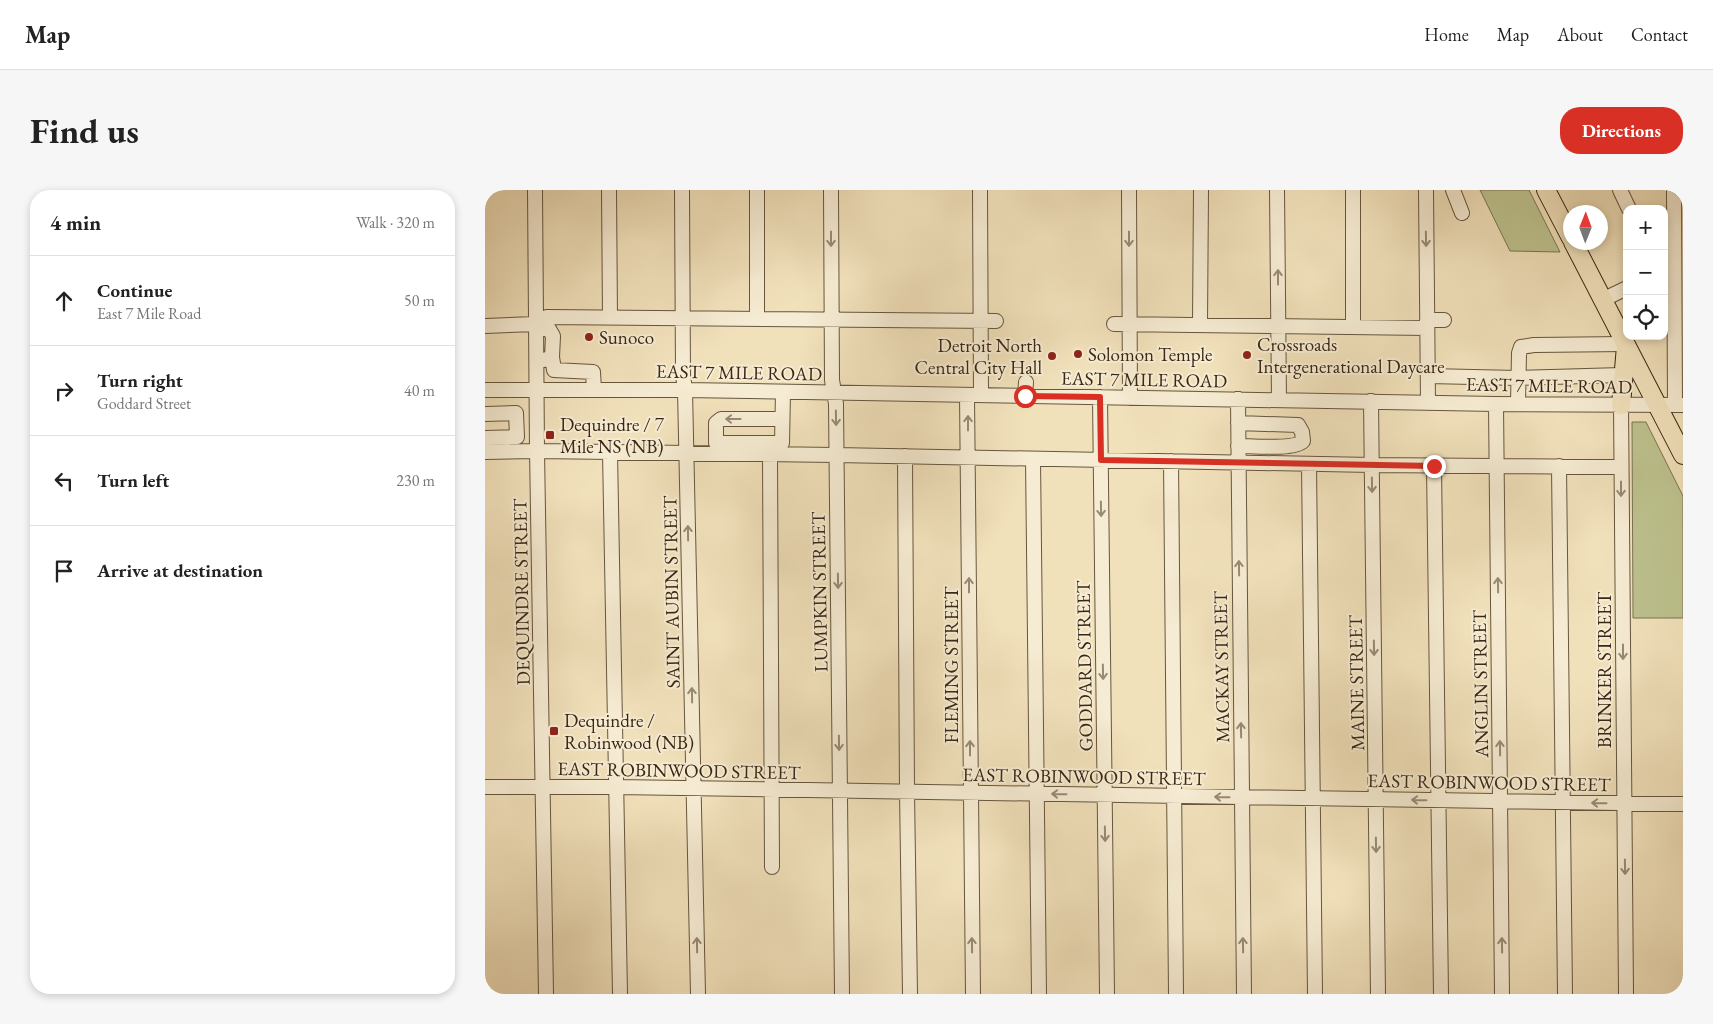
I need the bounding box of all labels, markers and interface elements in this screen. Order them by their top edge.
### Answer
text: Map [25,19,70,50]
text: Home [1424,23,1469,46]
text: Map [1497,23,1529,46]
text: About [1557,23,1603,46]
text: Contact [1631,23,1688,46]
button: Directions [1560,107,1683,154]
text: Find us [30,108,139,153]
north arrow [1563,205,1608,250]
map controls [1623,205,1668,340]
button: + [1623,205,1668,250]
text: 4 min [50,209,101,236]
text: Walk · 320 m [356,212,435,233]
one-way arrow [826,230,836,246]
one-way arrow [1124,230,1134,246]
one-way arrow [1421,230,1431,246]
button: − [1623,250,1668,295]
one-way arrow [1273,269,1283,286]
text: Continue [97,278,172,303]
icon: ahead [50,287,78,315]
text: 50 m [404,290,435,311]
button: locate [1623,295,1668,340]
text: East 7 Mile Road [97,303,201,324]
place label: Sunoco [599,325,654,350]
marker: Sunoco [583,331,595,343]
place label: Crossroads Intergenerational Daycare [1257,332,1445,379]
place label: Detroit North Central City Hall [914,333,1042,380]
place label: Solomon Temple [1088,342,1212,367]
marker: Solomon Temple [1072,348,1084,360]
marker: Crossroads Intergenerational Daycare [1241,349,1253,361]
marker: Detroit North Central City Hall [1046,350,1058,362]
street label: EAST 7 MILE ROAD [656,359,822,386]
street label: EAST 7 MILE ROAD [1061,366,1227,393]
text: Turn right [97,368,183,393]
street label: EAST 7 MILE ROAD [1466,372,1632,399]
icon: right [50,377,78,405]
text: 40 m [404,380,435,401]
route start [1014,385,1037,408]
text: Goddard Street [97,393,191,414]
one-way arrow [831,410,841,426]
place label: Dequindre / 7 Mile NS (NB) [560,412,665,459]
one-way arrow [726,414,742,424]
one-way arrow [963,415,972,431]
marker: Dequindre / 7 Mile NS (NB) [544,429,556,441]
route end [1423,455,1446,478]
icon: left [50,467,78,495]
text: Turn left [97,468,169,493]
text: 230 m [396,470,435,491]
one-way arrow [1367,476,1377,493]
one-way arrow [1616,480,1626,497]
street label: SAINT AUBIN STREET [657,495,686,689]
street label: DEQUINDRE STREET [507,498,536,686]
one-way arrow [1096,500,1106,517]
street label: LUMPKIN STREET [806,511,833,672]
one-way arrow [684,525,693,541]
icon: arrive [50,557,78,585]
text: Arrive at destination [97,558,263,583]
one-way arrow [1234,560,1244,576]
one-way arrow [833,572,843,589]
one-way arrow [964,578,974,594]
one-way arrow [1493,578,1503,594]
street label: GODDARD STREET [1071,580,1098,751]
street label: FLEMING STREET [939,586,964,744]
street label: MACKAY STREET [1208,591,1235,743]
street label: BRINKER STREET [1592,591,1617,748]
street label: ANGLIN STREET [1467,610,1494,759]
street label: MAINE STREET [1343,615,1370,751]
one-way arrow [1369,639,1379,655]
one-way arrow [1618,643,1628,659]
one-way arrow [1098,663,1108,679]
one-way arrow [687,688,697,704]
place label: Dequindre / Robinwood (NB) [564,708,694,755]
one-way arrow [1236,723,1246,739]
marker: Dequindre / Robinwood (NB) [548,725,560,737]
one-way arrow [835,735,844,751]
one-way arrow [965,740,975,756]
one-way arrow [1495,740,1504,756]
street label: EAST ROBINWOOD STREET [557,756,801,785]
street label: EAST ROBINWOOD STREET [962,762,1206,791]
street label: EAST ROBINWOOD STREET [1367,768,1611,797]
one-way arrow [1052,789,1068,799]
one-way arrow [1214,792,1230,802]
one-way arrow [1412,795,1428,805]
one-way arrow [1592,798,1608,808]
one-way arrow [1100,826,1110,842]
one-way arrow [1372,837,1381,853]
one-way arrow [1620,858,1630,874]
one-way arrow [692,938,702,954]
one-way arrow [967,938,977,954]
one-way arrow [1238,938,1248,954]
one-way arrow [1497,938,1507,954]

